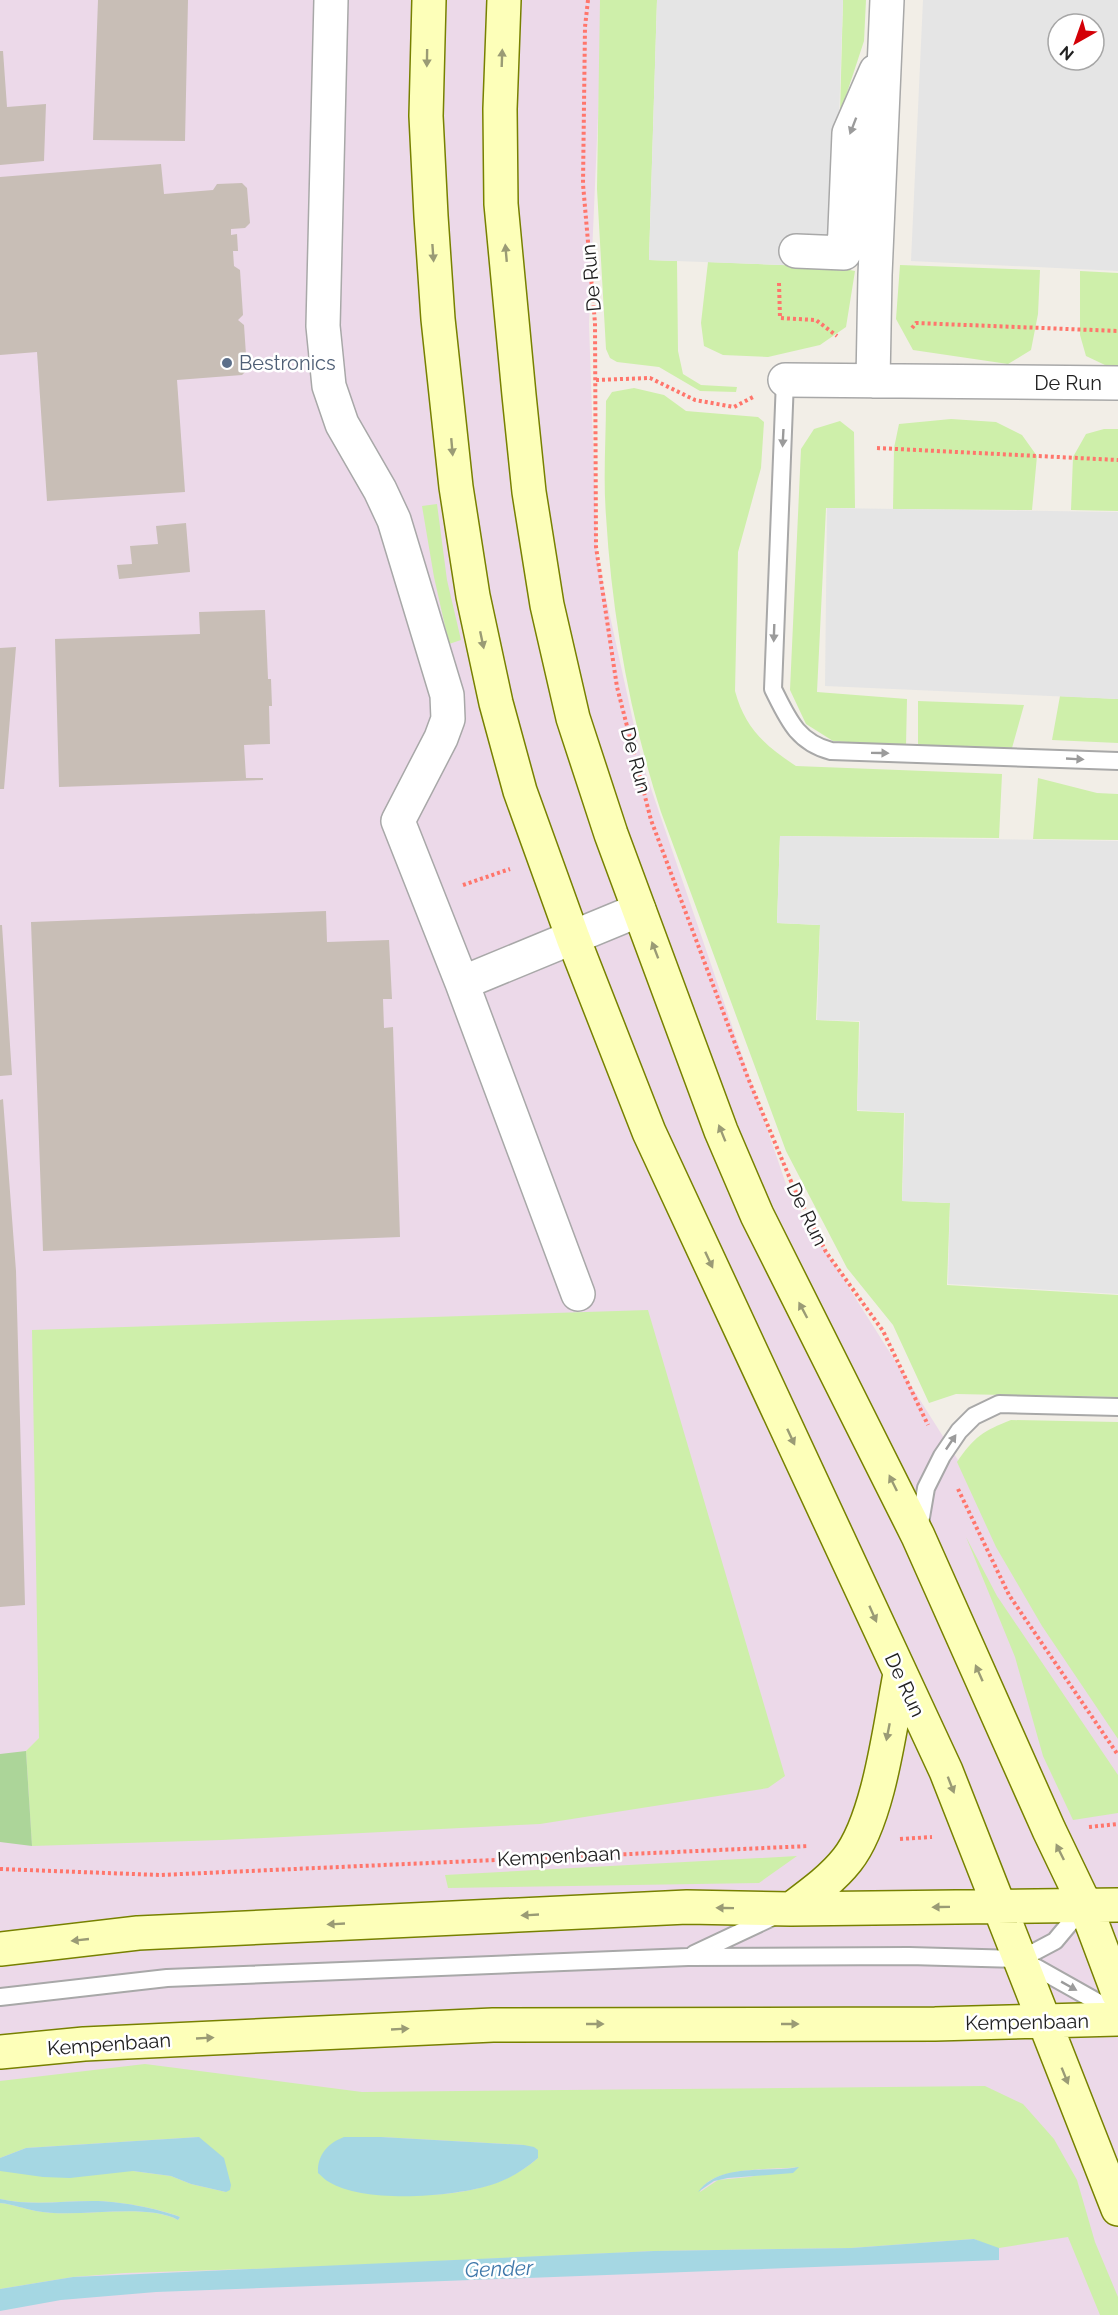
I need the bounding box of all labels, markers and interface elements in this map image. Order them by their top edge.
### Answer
north arrow [1046,12,1106,72]
text: N [1056,42,1077,64]
one-way arrow [422,49,432,68]
one-way arrow [497,49,507,68]
one-way arrow [848,117,857,135]
one-way arrow [501,243,511,262]
street label: De Run [576,243,606,313]
one-way arrow [429,244,438,263]
place label: Bestronics [239,351,336,375]
marker: Bestronics [220,356,234,370]
street label: De Run [1034,371,1102,395]
one-way arrow [778,429,787,448]
one-way arrow [447,438,457,457]
one-way arrow [770,623,779,642]
one-way arrow [478,631,487,650]
street label: De Run [616,724,656,796]
one-way arrow [871,748,890,757]
one-way arrow [1066,754,1085,763]
one-way arrow [650,940,660,958]
one-way arrow [717,1123,727,1141]
street label: De Run [781,1178,833,1250]
one-way arrow [704,1251,713,1268]
one-way arrow [798,1301,808,1318]
one-way arrow [787,1428,796,1445]
one-way arrow [945,1435,957,1451]
one-way arrow [888,1475,897,1492]
one-way arrow [868,1605,877,1622]
street label: De Run [880,1649,930,1721]
one-way arrow [974,1665,983,1682]
one-way arrow [883,1723,892,1742]
one-way arrow [946,1776,956,1794]
street label: Kempenbaan [497,1841,621,1871]
one-way arrow [1055,1844,1064,1861]
one-way arrow [932,1902,951,1912]
one-way arrow [716,1903,735,1912]
one-way arrow [521,1910,540,1919]
one-way arrow [326,1919,345,1928]
one-way arrow [70,1935,89,1945]
one-way arrow [1061,1981,1078,1991]
street label: Kempenbaan [965,2009,1089,2035]
one-way arrow [585,2019,604,2029]
one-way arrow [780,2019,799,2029]
one-way arrow [390,2024,409,2034]
street label: Kempenbaan [46,2028,172,2060]
one-way arrow [196,2034,215,2043]
one-way arrow [1061,2067,1070,2085]
water label: Gender [464,2255,534,2282]

